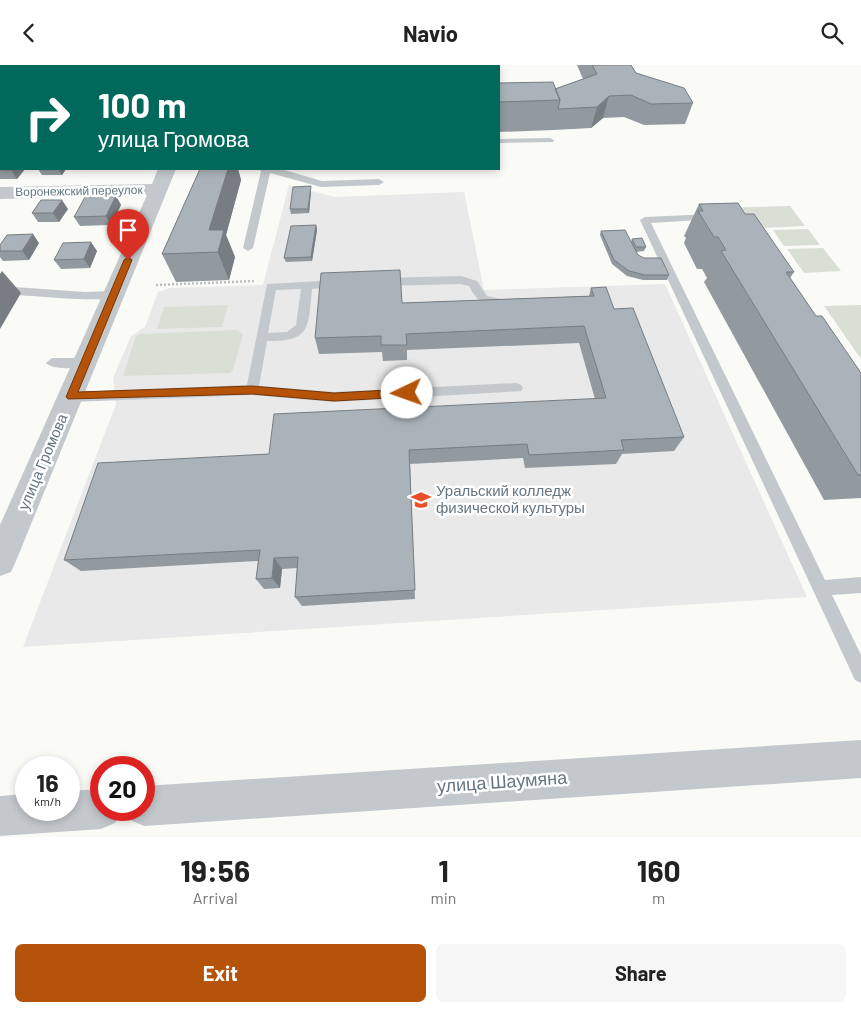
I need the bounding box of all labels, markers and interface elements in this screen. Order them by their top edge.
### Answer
icon: back [15,19,43,47]
icon: search [818,19,846,47]
text: Navio [403,20,458,46]
text: 100 m [98,83,187,125]
icon: right [15,85,80,150]
text: улица Громова [98,125,249,151]
street label: Воронежский переулок [15,182,144,199]
pin [107,209,149,260]
icon: arrive [114,216,142,244]
position arrow [380,366,432,418]
street label: улица Громова [14,410,71,513]
place label: Уральский колледж физической культуры [436,481,585,516]
school or university icon: Уральский колледж физической культуры [410,489,432,511]
speed limit sign: 20 [90,756,155,821]
street label: улица Шаумяна [436,765,569,797]
text: 16 [36,767,59,797]
text: km/h [34,794,61,808]
text: 19:56 [180,852,250,888]
text: 1 [438,852,449,888]
text: 160 [637,852,681,888]
text: Arrival [193,888,238,907]
text: min [430,888,456,907]
text: m [652,888,665,907]
button: Exit [15,944,426,1002]
button: Share [436,944,846,1002]

